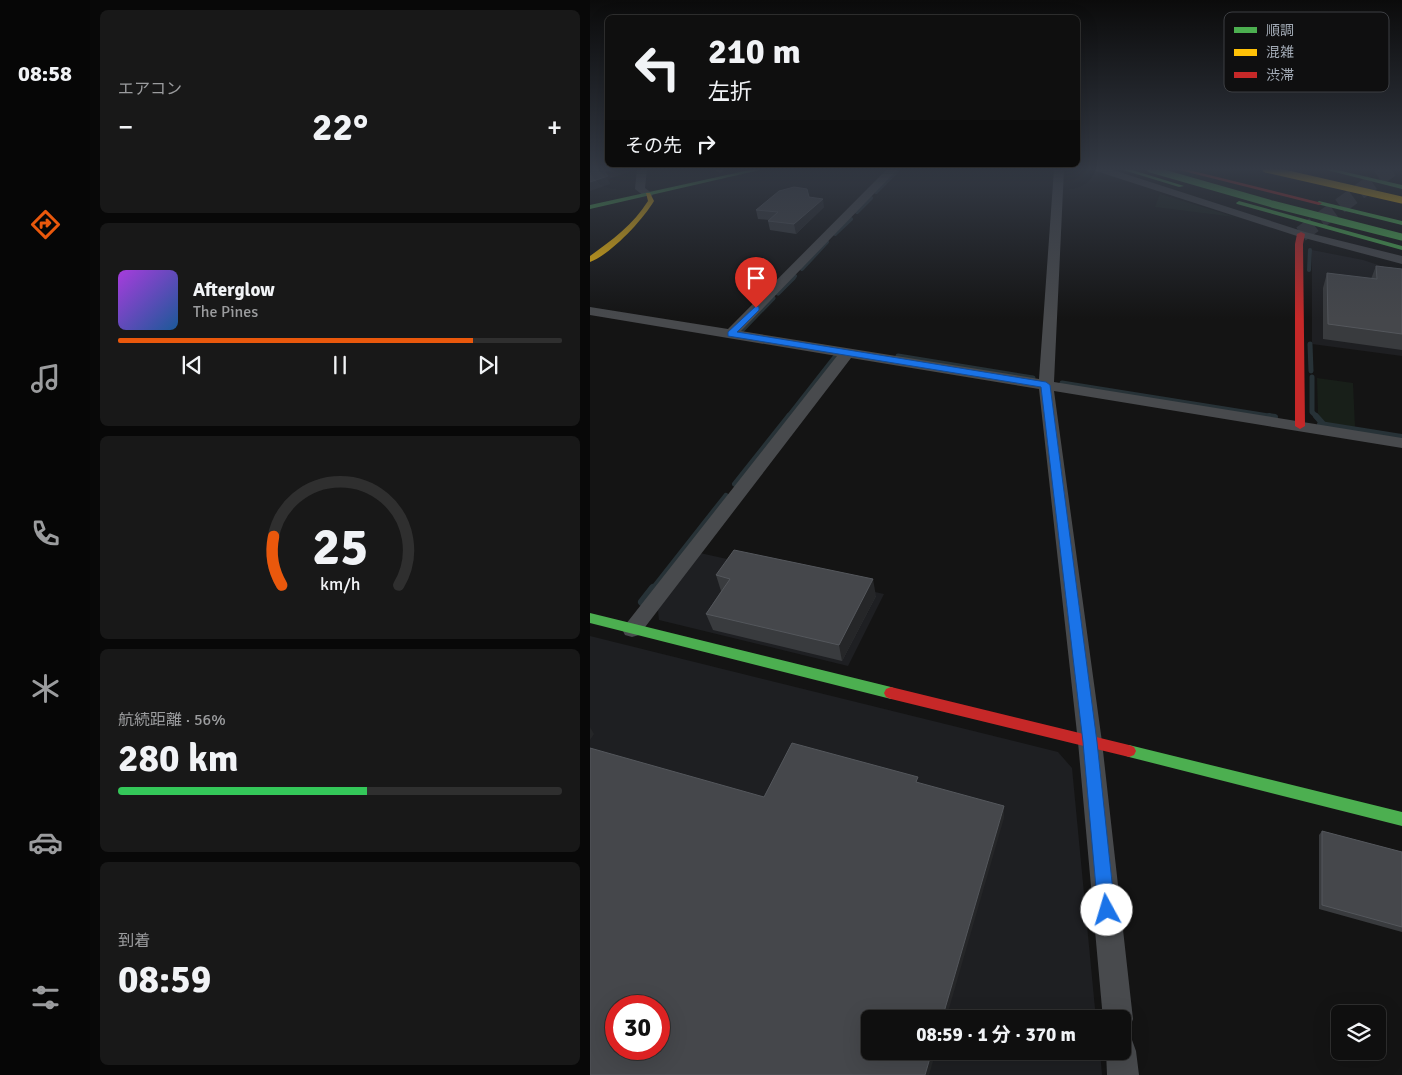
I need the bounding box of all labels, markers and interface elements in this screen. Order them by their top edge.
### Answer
legend [1224,12,1389,92]
text: 順調 [1266,22,1294,39]
text: 210 m [708,30,801,73]
icon: left [625,35,690,100]
text: 混雑 [1266,44,1294,61]
text: 08:58 [18,60,72,87]
text: 渋滞 [1266,67,1294,84]
text: 左折 [708,78,752,105]
text: エアコン [118,79,182,99]
text: 22° [312,104,368,151]
text: − [118,110,133,144]
text: + [547,110,562,144]
icon: right [692,130,720,158]
text: その先 [625,134,682,158]
icon: directions [28,207,63,242]
pin [735,257,777,308]
icon: arrive [742,264,770,292]
text: Afterglow [193,278,275,302]
text: The Pines [193,302,258,322]
icon: previous [178,351,206,379]
icon: pause [326,351,354,379]
icon: next [474,351,502,379]
icon: music [28,361,63,396]
text: 25 [312,515,368,579]
icon: phone [28,516,63,551]
text: km/h [320,573,360,595]
icon: climate [28,671,63,706]
text: 航続距離 · 56% [118,710,226,730]
text: 280 km [118,735,239,782]
icon: car [28,825,63,860]
position arrow [1080,883,1132,935]
text: 到着 [118,931,150,951]
text: 08:59 [118,956,211,1003]
icon: filters [28,980,63,1015]
speed limit sign: 30 [605,995,670,1060]
map controls [1331,1005,1386,1060]
button: layers [1331,1005,1386,1060]
text: 08:59 · 1 分 · 370 m [916,1023,1076,1047]

